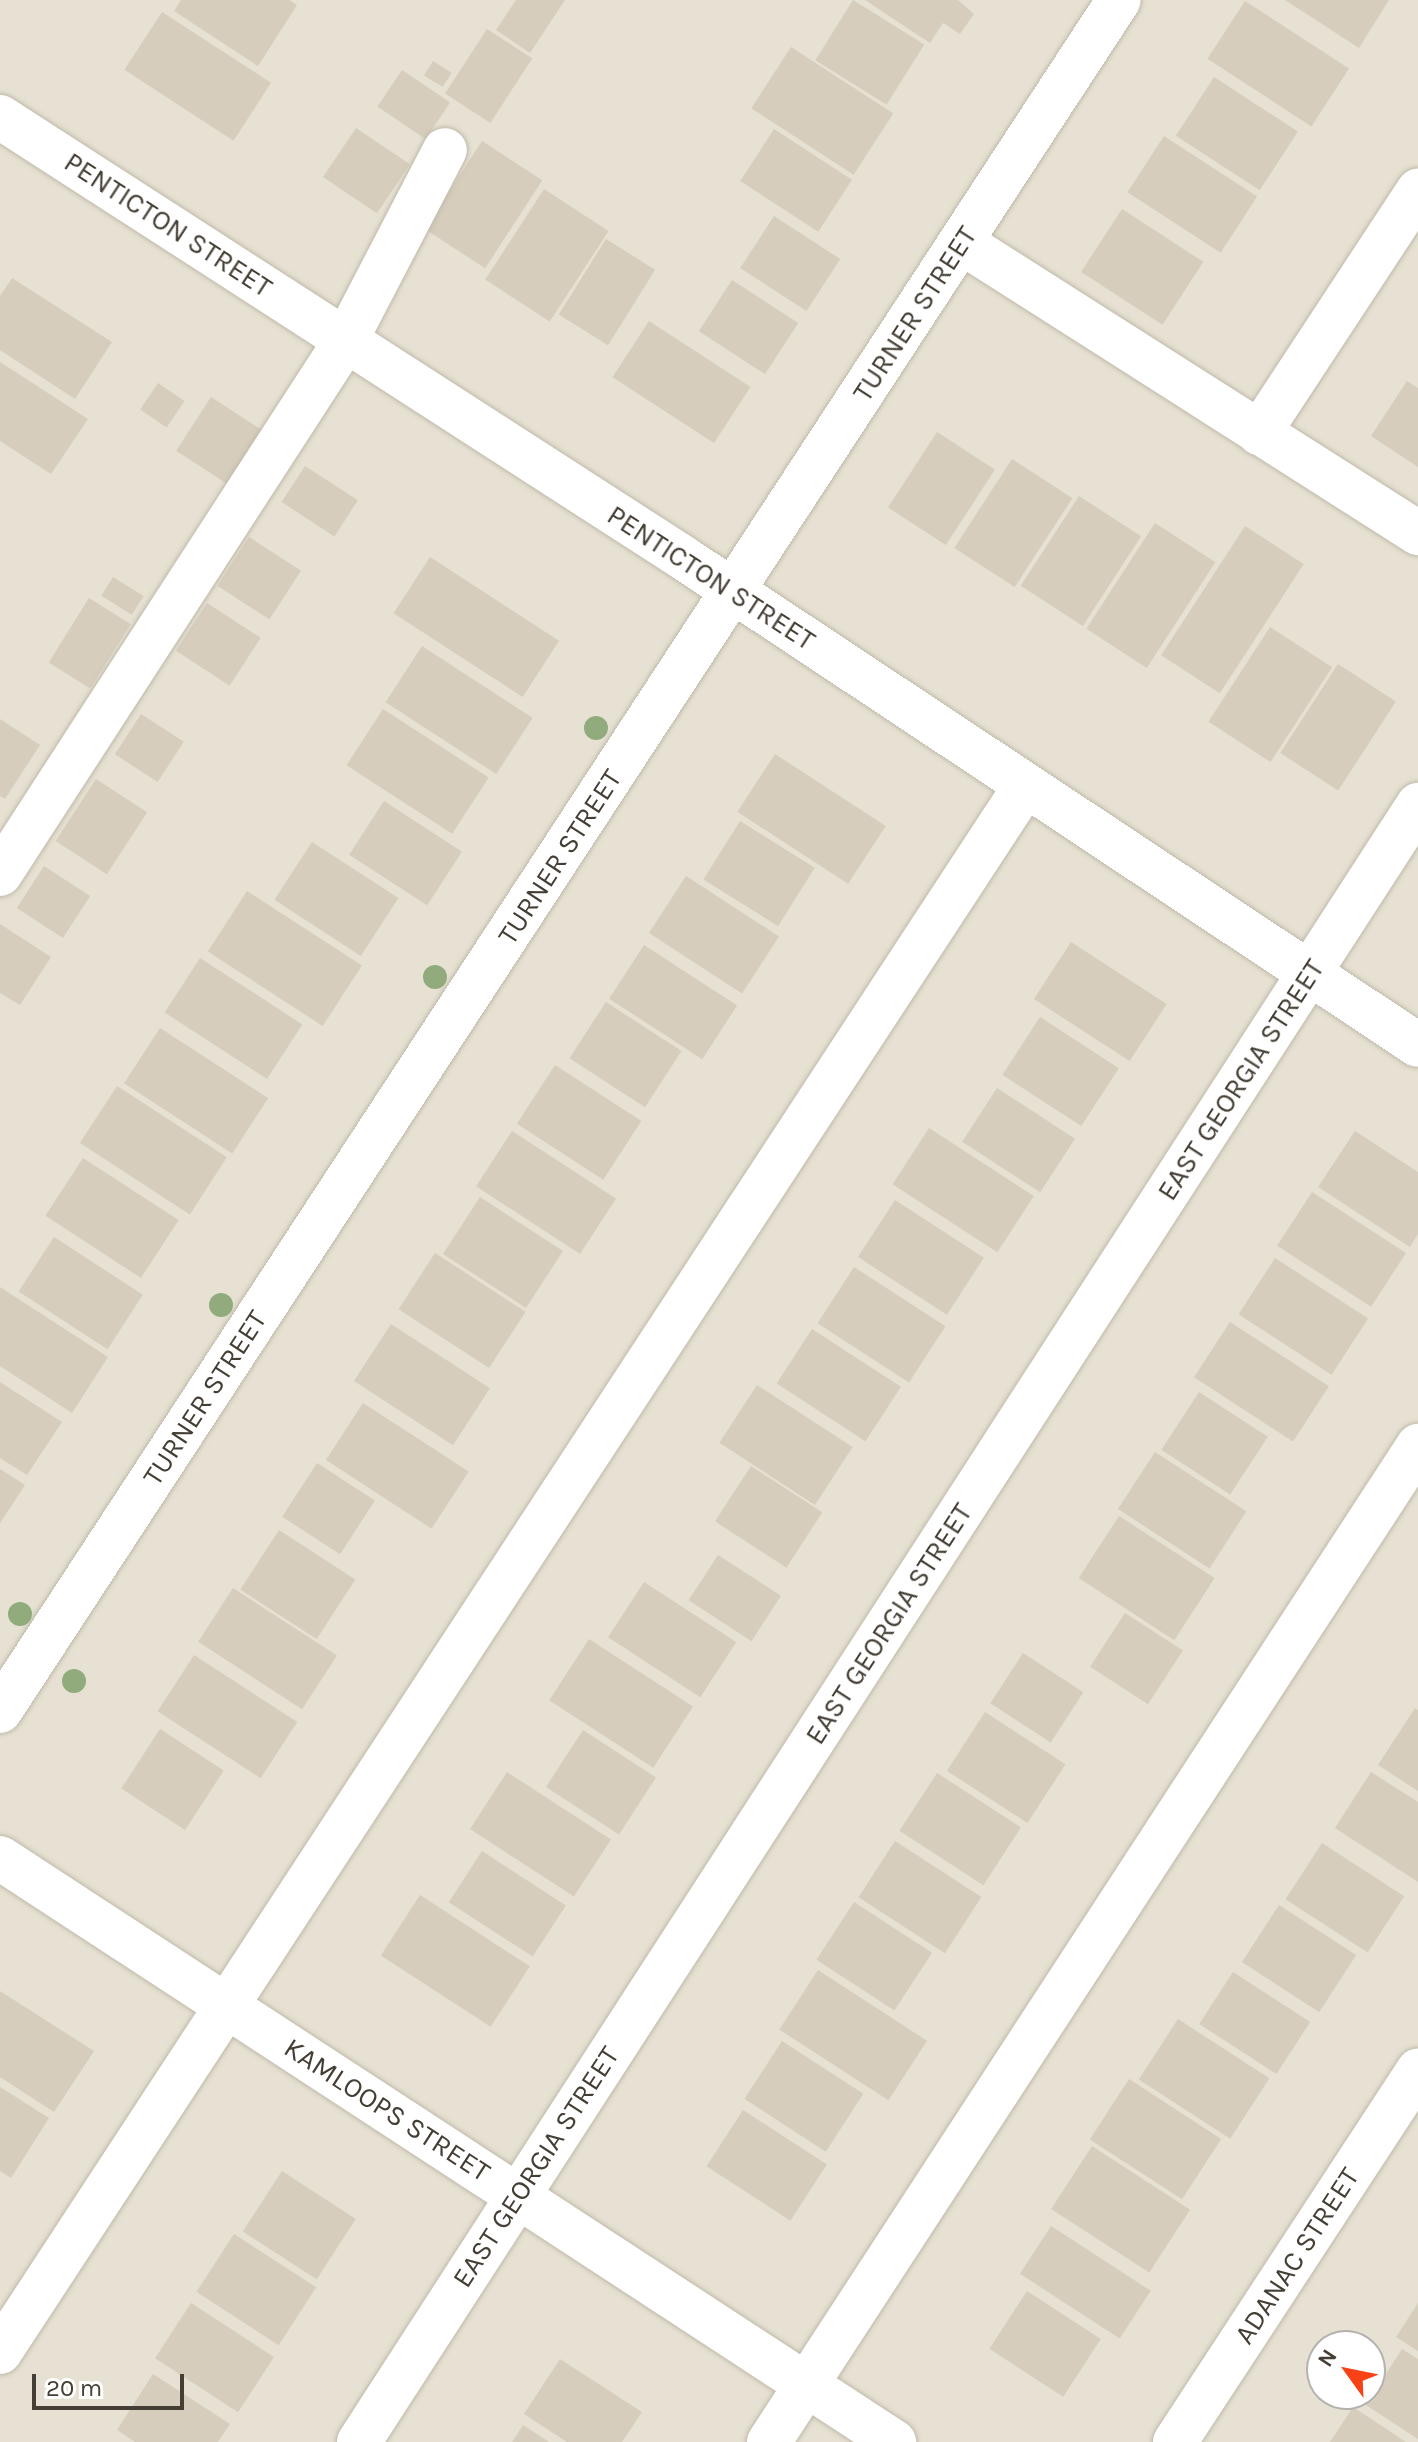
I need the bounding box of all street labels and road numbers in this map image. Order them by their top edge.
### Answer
street label: PENTICTON STREET [58,145,278,305]
street label: TURNER STREET [846,220,984,408]
street label: PENTICTON STREET [601,498,821,658]
street label: TURNER STREET [491,763,629,951]
street label: EAST GEORGIA STREET [1151,953,1331,1207]
street label: TURNER STREET [136,1304,274,1492]
street label: EAST GEORGIA STREET [799,1497,979,1751]
street label: KAMLOOPS STREET [278,2031,496,2189]
street label: EAST GEORGIA STREET [446,2040,626,2294]
street label: ADANAC STREET [1228,2162,1366,2350]

